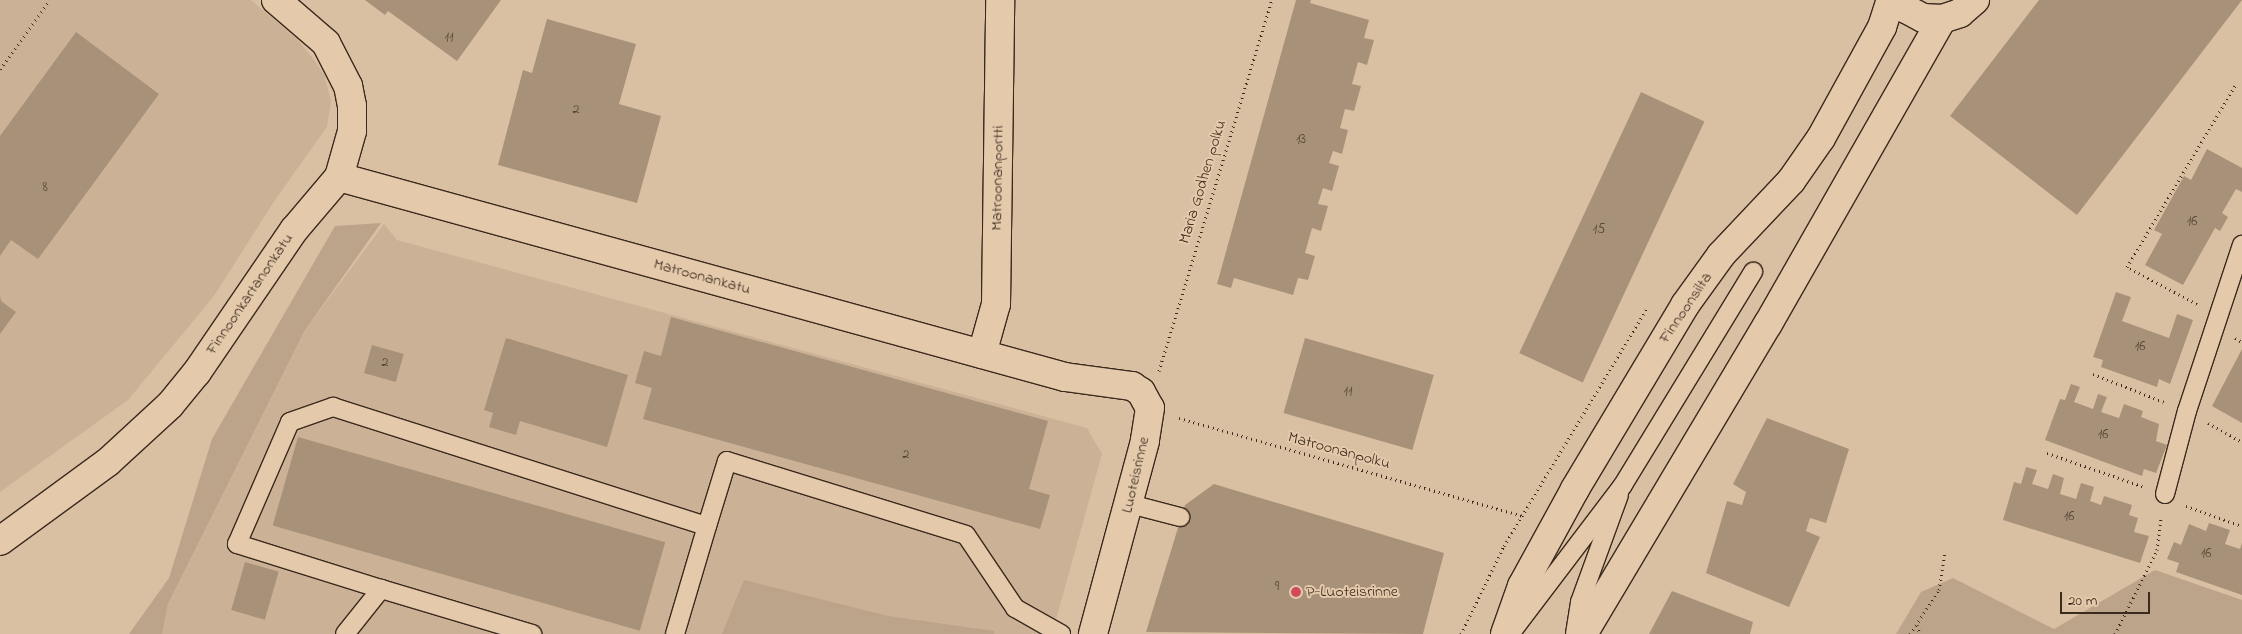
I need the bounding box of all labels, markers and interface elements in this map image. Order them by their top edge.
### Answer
house number: 11 [445,30,453,46]
house number: 2 [573,102,579,118]
street label: Maria Godhen polku [1175,118,1231,246]
street label: Matroonanportti [987,125,1009,231]
house number: 13 [1296,132,1306,148]
house number: 8 [42,180,48,196]
house number: 16 [2187,214,2197,230]
house number: 15 [1593,222,1605,238]
street label: Finnoonkartanonkatu [202,230,298,358]
street label: Matroonankatu [651,255,753,299]
street label: Finnoonsilta [1655,269,1717,347]
house number: 16 [2135,339,2145,355]
house number: 2 [382,355,388,371]
house number: 11 [1344,384,1352,400]
house number: 16 [2098,427,2108,443]
street label: Matroonanpolku [1286,428,1392,474]
street label: Luoteisrinne [1118,435,1154,515]
house number: 2 [903,447,909,463]
house number: 16 [2064,509,2074,525]
house number: 16 [2201,546,2211,562]
house number: 9 [1275,579,1279,595]
place label: P-Luoteisrinne [1306,582,1398,602]
scale bar [2062,582,2152,614]
marker: P-Luoteisrinne [1290,586,1302,598]
text: 20 m [2068,590,2097,612]

